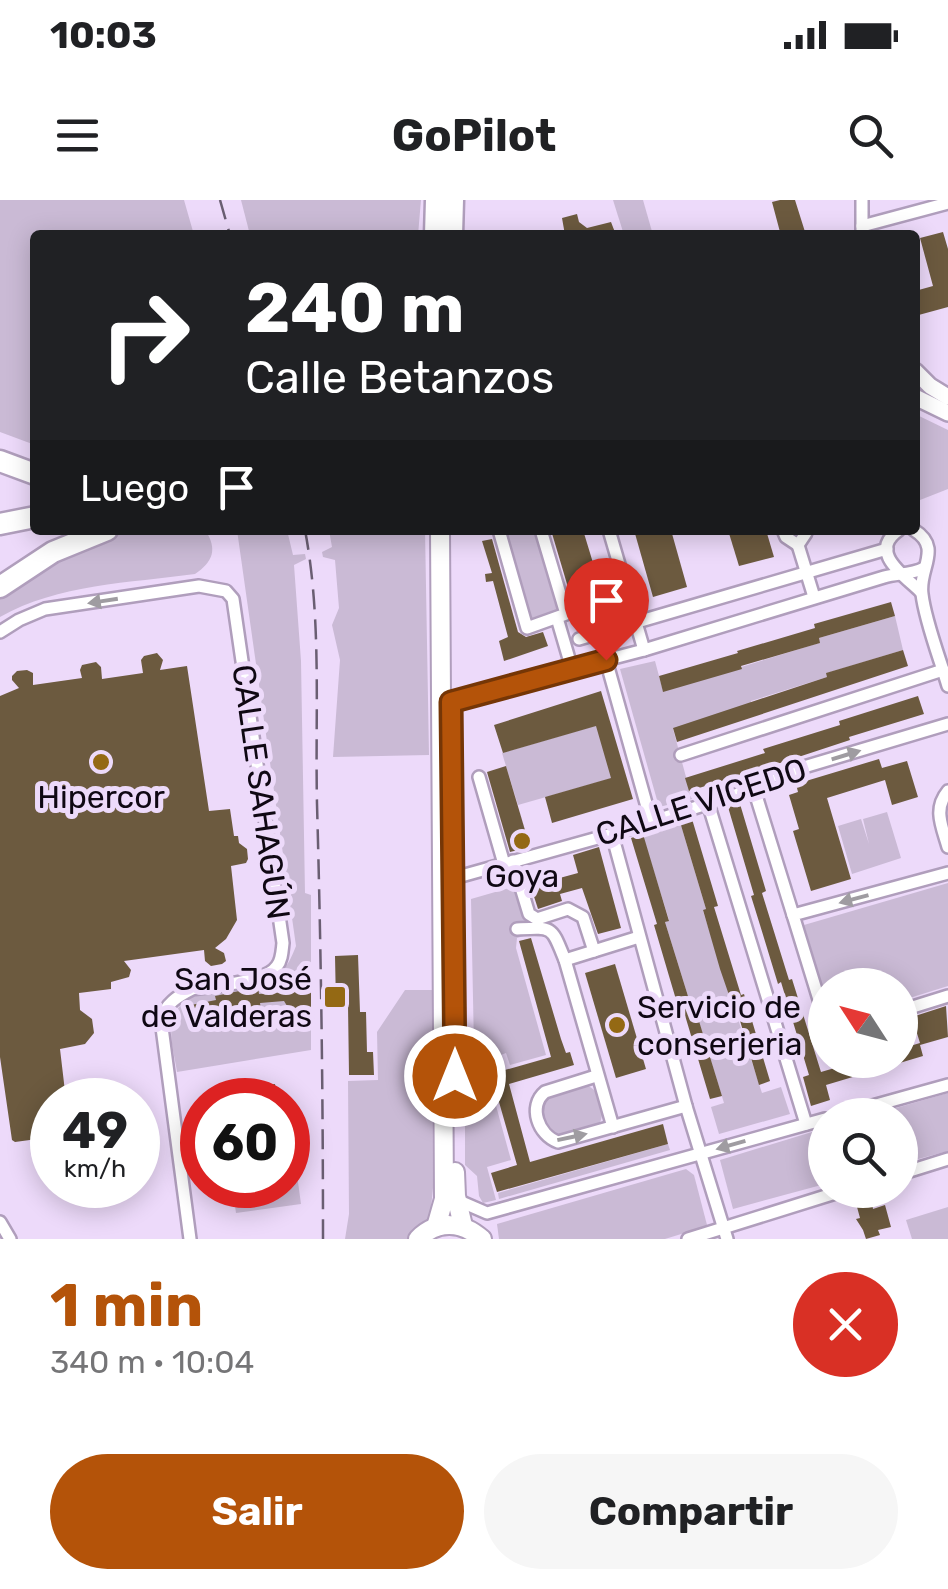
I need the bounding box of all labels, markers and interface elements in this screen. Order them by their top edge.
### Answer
text: 10:03 [50,12,157,58]
icon: menu [50,108,105,163]
icon: search [843,108,898,163]
text: GoPilot [392,109,556,162]
text: 240 m [245,267,465,350]
icon: right [80,270,210,400]
text: Calle Betanzos [245,351,554,404]
icon: arrive [209,460,264,515]
text: Luego [80,465,189,511]
pin [564,558,649,661]
icon: arrive [579,573,634,628]
one-way arrow [86,593,118,609]
street label: CALLE SAHAGÚN [224,662,298,922]
one-way arrow [831,747,862,762]
street label: CALLE VICEDO [591,750,811,854]
marker: Hipercor [90,751,112,773]
place label: Hipercor [37,778,165,816]
marker: Goya [511,830,533,852]
place label: Goya [485,857,559,895]
one-way arrow [838,891,869,907]
place label: San José de Valderas [141,960,312,1035]
north arrow [808,968,918,1078]
map controls [808,968,918,1208]
marker: San José de Valderas [322,984,348,1010]
place label: Servicio de conserjeria [637,988,802,1063]
marker: Servicio de conserjeria [606,1014,628,1036]
position arrow [403,1024,507,1128]
speed limit sign: 60 [180,1078,310,1208]
button: search [808,1098,918,1208]
text: 49 [62,1101,128,1161]
one-way arrow [557,1129,588,1145]
one-way arrow [715,1138,746,1154]
text: km/h [64,1154,126,1183]
text: 1 min [50,1270,203,1341]
button: close [793,1272,898,1377]
text: 340 m · 10:04 [50,1343,254,1381]
button: Salir [50,1454,464,1569]
button: Compartir [484,1454,898,1569]

